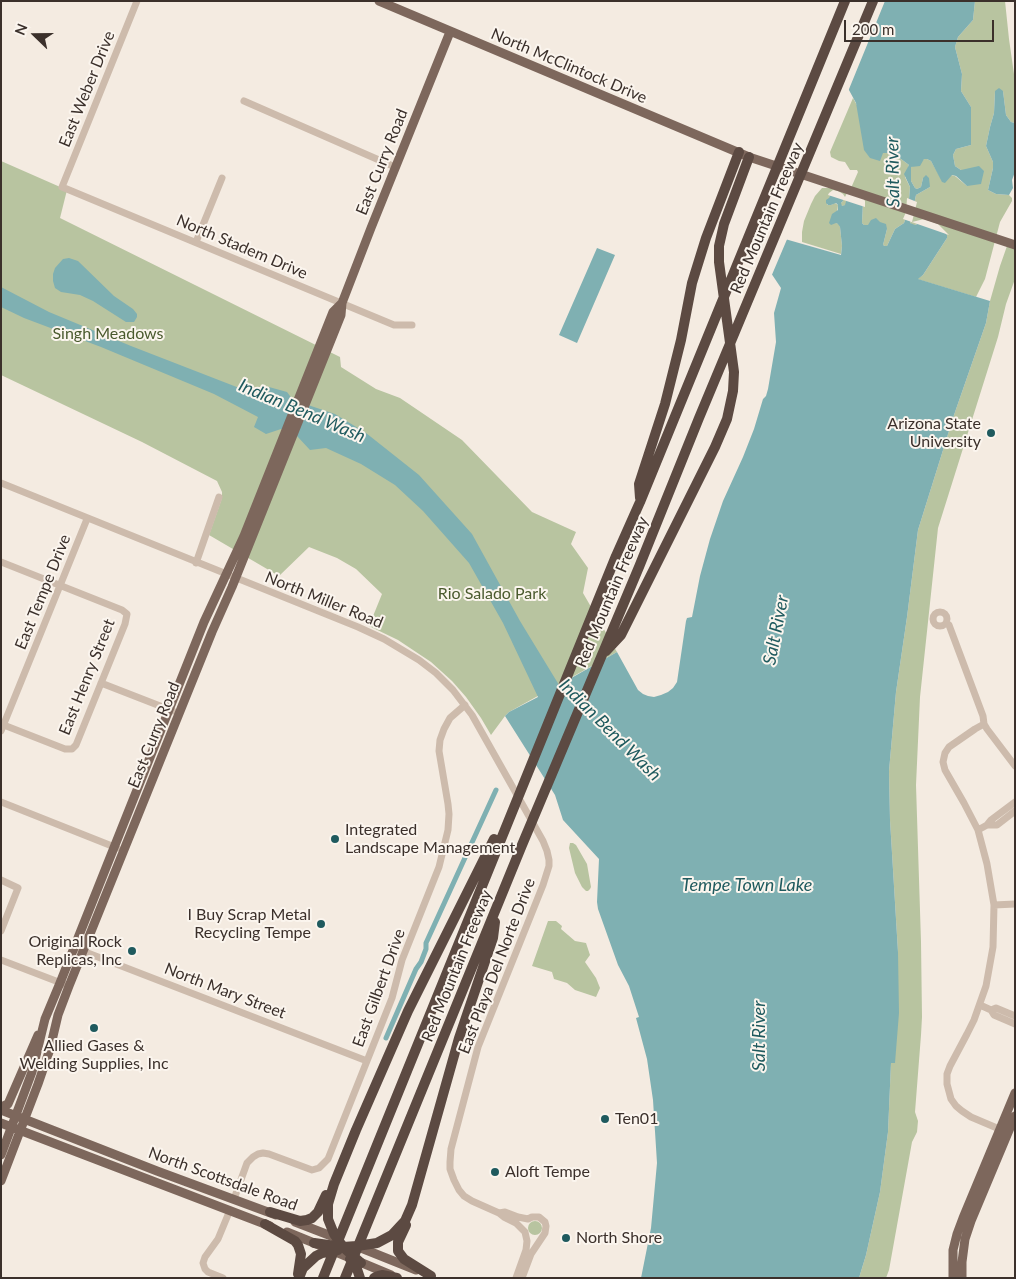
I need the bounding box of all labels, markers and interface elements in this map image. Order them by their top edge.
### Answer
north arrow [10,10,60,60]
scale bar [846,10,996,42]
text: 200 m [852,20,894,38]
text: N [11,21,31,37]
street label: North McClintock Drive [488,24,650,108]
street label: East Weber Drive [55,28,119,150]
street label: East Curry Road [352,106,412,218]
water label: Salt River [882,137,904,207]
street label: Red Mountain Freeway [726,140,808,296]
street label: North Stadem Drive [174,211,310,283]
park label: Singh Meadows [52,324,164,344]
water label: Indian Bend Wash [235,375,369,447]
place label: Arizona State University [887,414,981,452]
marker: Arizona State University [985,427,997,439]
street label: Red Mountain Freeway [571,514,653,670]
street label: East Tempe Drive [11,532,75,652]
street label: North Miller Road [262,568,386,632]
park label: Rio Salado Park [438,584,546,604]
water label: Salt River [759,593,793,667]
street label: East Henry Street [55,616,119,738]
water label: Indian Bend Wash [554,674,666,786]
street label: East Curry Road [124,679,184,791]
place label: Integrated Landscape Management [345,820,515,858]
marker: Integrated Landscape Management [329,833,341,845]
water label: Tempe Town Lake [682,874,812,896]
street label: East Playa Del Norte Drive [455,875,539,1057]
street label: Red Mountain Freeway [418,887,496,1045]
place label: I Buy Scrap Metal Recycling Tempe [188,905,311,943]
marker: I Buy Scrap Metal Recycling Tempe [315,918,327,930]
street label: East Gilbert Drive [349,926,409,1050]
place label: Original Rock Replicas, Inc [28,932,122,970]
marker: Original Rock Replicas, Inc [126,945,138,957]
street label: North Mary Street [162,959,288,1023]
water label: Salt River [748,1001,770,1071]
marker: Allied Gases & Welding Supplies, Inc [88,1022,100,1034]
place label: Allied Gases & Welding Supplies, Inc [19,1036,169,1074]
place label: Ten01 [615,1109,658,1129]
marker: Ten01 [599,1113,611,1125]
street label: North Scottsdale Road [146,1143,300,1215]
place label: Aloft Tempe [505,1162,590,1182]
marker: Aloft Tempe [489,1166,501,1178]
place label: North Shore [576,1228,662,1248]
marker: North Shore [560,1232,572,1244]

